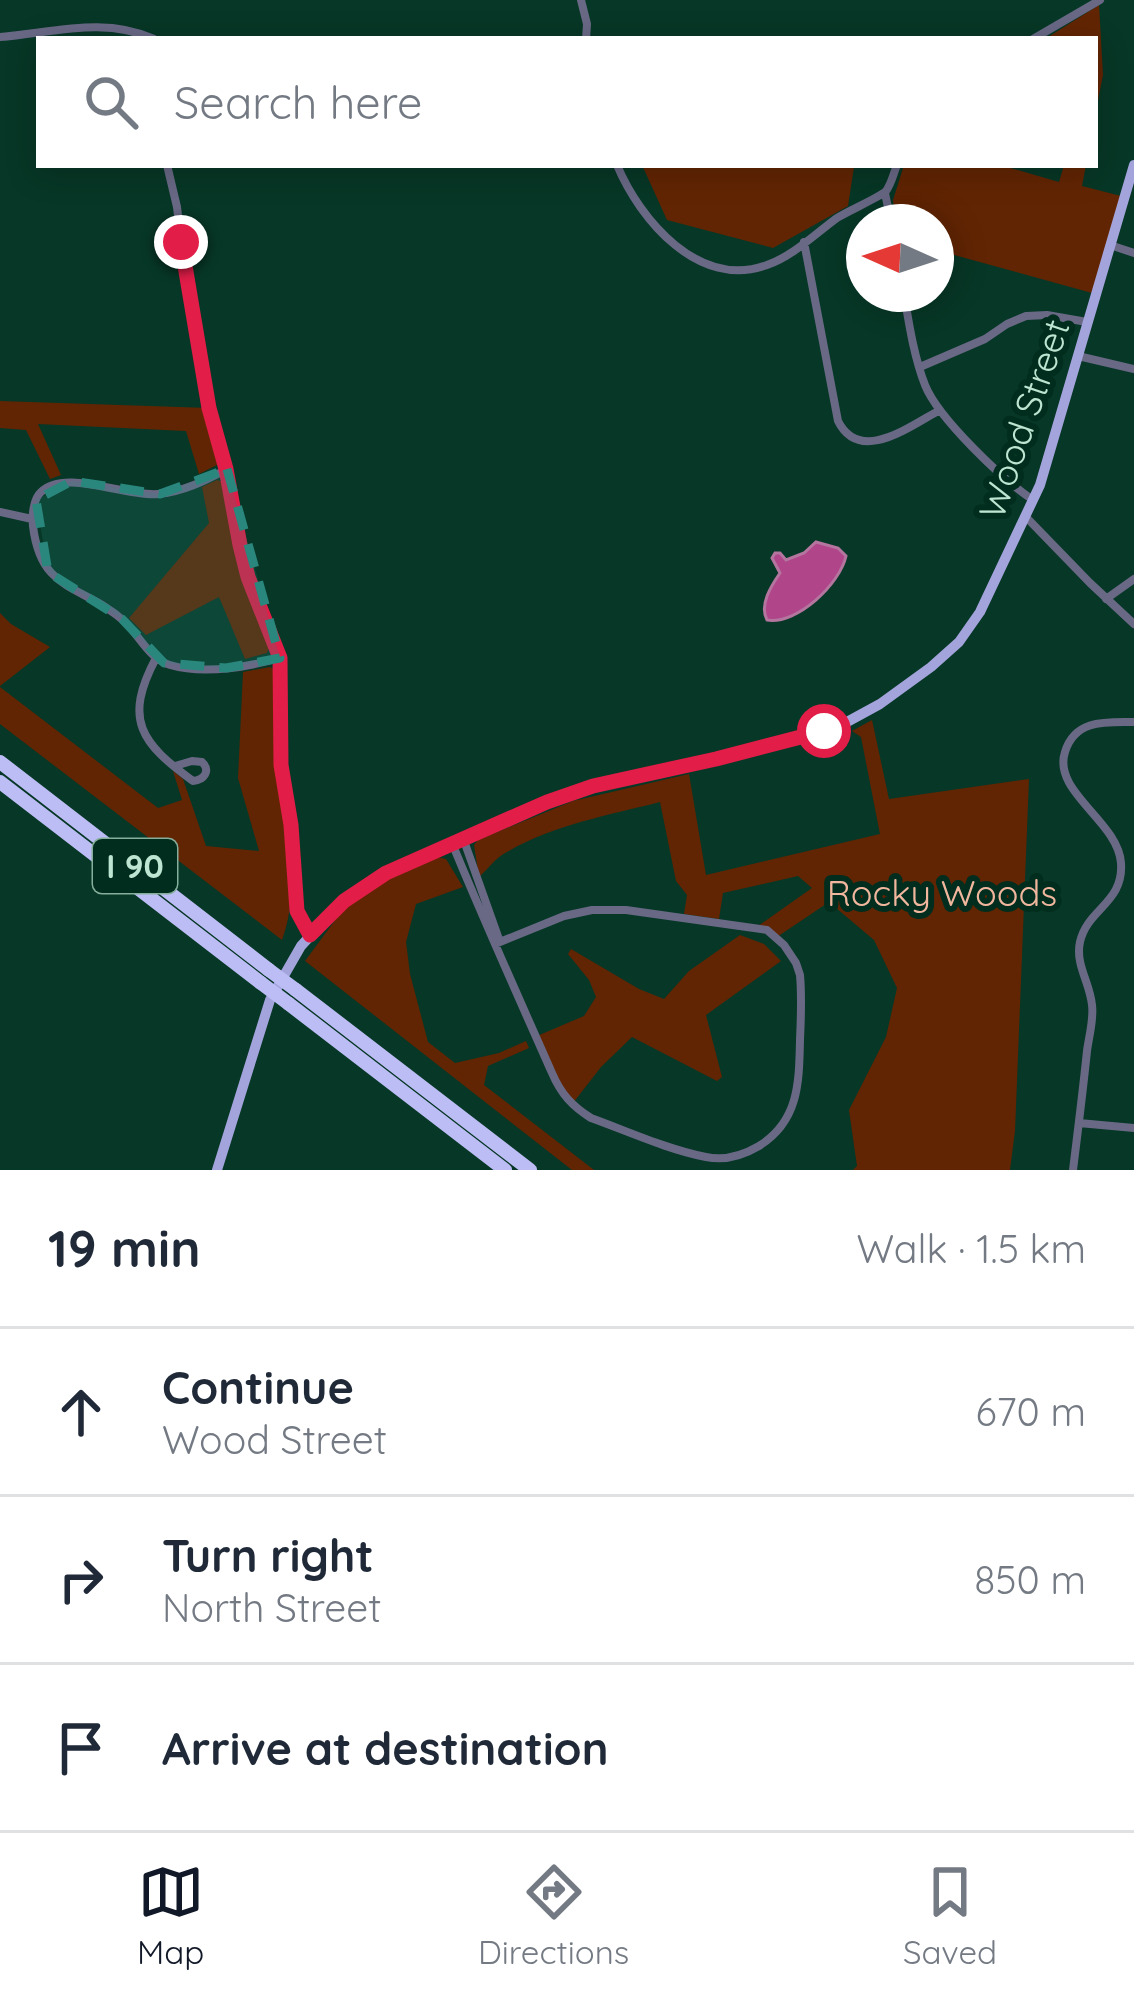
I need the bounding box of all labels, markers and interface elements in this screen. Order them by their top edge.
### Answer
search box [36,36,1098,168]
icon: search [78,69,144,135]
text: Search here [174,74,422,130]
north arrow [846,204,954,312]
route end [154,215,208,269]
street label: Wood Street [968,313,1079,524]
route start [797,704,851,758]
road number: I 90 [93,839,177,893]
park label: Rocky Woods [827,870,1057,915]
text: 19 min [48,1216,201,1280]
text: Walk · 1.5 km [856,1224,1086,1273]
text: Continue [162,1359,354,1415]
icon: ahead [48,1379,114,1445]
text: 670 m [976,1387,1086,1436]
text: Wood Street [162,1415,387,1464]
text: Turn right [162,1527,374,1583]
icon: right [48,1547,114,1613]
text: 850 m [974,1555,1086,1604]
text: North Street [162,1583,382,1632]
icon: arrive [48,1715,114,1781]
text: Arrive at destination [162,1720,608,1776]
tab: Map [137,1859,204,1972]
tab: Directions [478,1859,629,1972]
tab: Saved [903,1859,997,1972]

